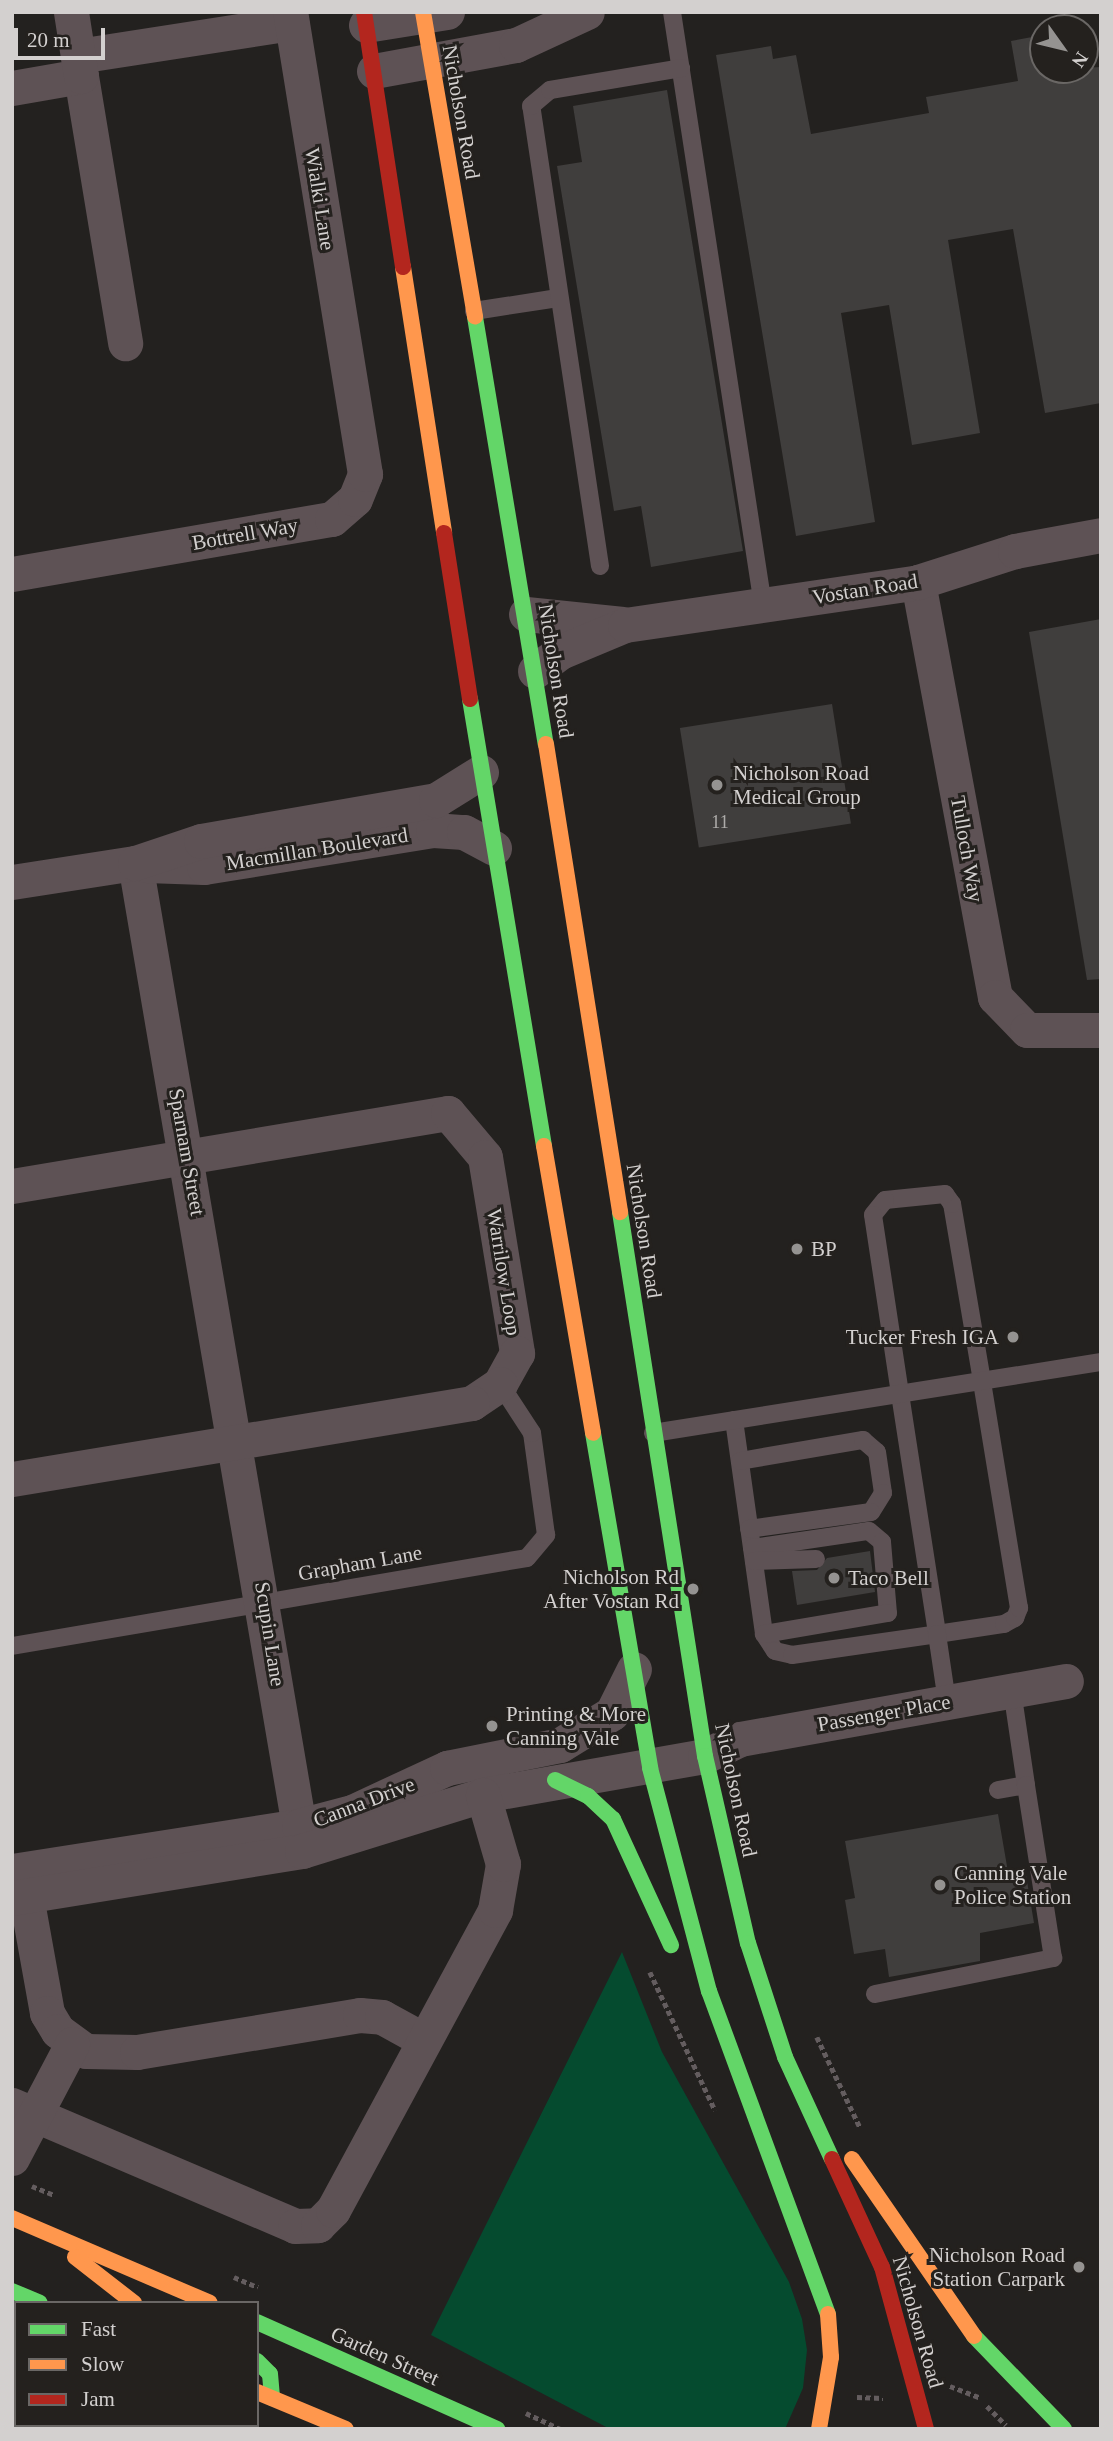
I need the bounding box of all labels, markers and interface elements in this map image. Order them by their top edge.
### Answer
scale bar [18,14,108,58]
north arrow [1029,14,1099,84]
text: 20 m [27,28,70,52]
street label: Nicholson Road [437,43,485,181]
text: N [1068,48,1093,71]
street label: Wialki Lane [299,146,341,252]
street label: Bottrell Way [190,512,300,556]
street label: Vostan Road [811,568,919,610]
street label: Nicholson Road [533,602,579,740]
place label: Nicholson Road Medical Group [733,760,869,810]
marker: Nicholson Road Medical Group [707,775,727,795]
street label: Tulloch Way [945,794,989,904]
house number: 11 [711,811,729,833]
street label: Macmillan Boulevard [224,822,410,876]
street label: Sparnam Street [163,1086,211,1218]
street label: Nicholson Road [621,1162,667,1300]
street label: Warrilow Loop [482,1207,526,1337]
place label: BP [811,1236,837,1262]
marker: BP [789,1241,805,1257]
place label: Tucker Fresh IGA [846,1324,999,1350]
marker: Tucker Fresh IGA [1005,1329,1021,1345]
street label: Grapham Lane [296,1540,424,1586]
place label: Nicholson Rd After Vostan Rd [543,1564,679,1614]
place label: Taco Bell [848,1565,929,1591]
marker: Taco Bell [826,1570,842,1586]
street label: Scupin Lane [249,1580,291,1688]
marker: Nicholson Rd After Vostan Rd [685,1581,701,1597]
street label: Passenger Place [815,1689,953,1737]
place label: Printing & More Canning Vale [506,1701,646,1751]
marker: Printing & More Canning Vale [484,1718,500,1734]
street label: Nicholson Road [710,1721,762,1859]
street label: Canna Drive [310,1771,418,1833]
place label: Canning Vale Police Station [954,1860,1071,1910]
marker: Canning Vale Police Station [932,1877,948,1893]
place label: Nicholson Road Station Carpark [929,2242,1065,2292]
street label: Nicholson Road [887,2253,949,2391]
marker: Nicholson Road Station Carpark [1071,2259,1087,2275]
legend [14,2301,259,2427]
text: Fast [81,2317,116,2341]
street label: Garden Street [327,2321,443,2391]
text: Slow [81,2352,124,2376]
text: Jam [81,2387,115,2411]

